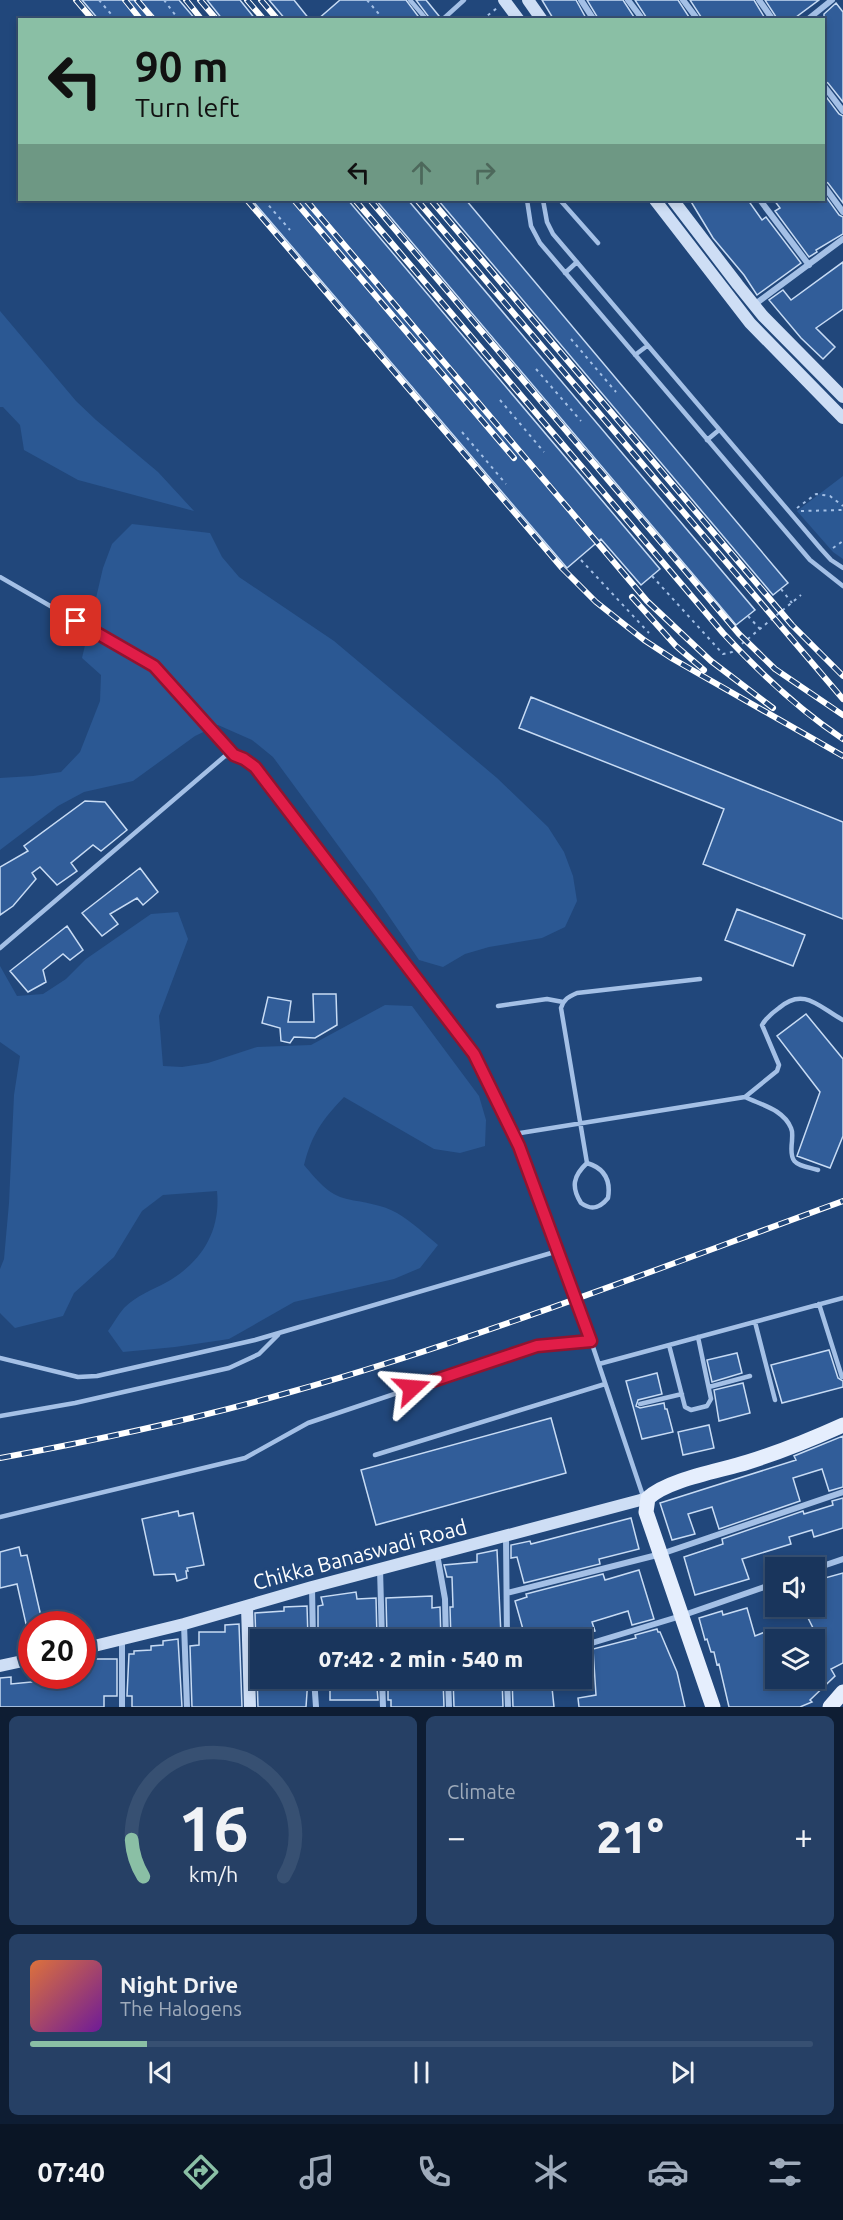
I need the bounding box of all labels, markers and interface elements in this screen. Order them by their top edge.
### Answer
icon: left [36,42,114,120]
text: 90 m [135,43,229,90]
text: Turn left [135,92,239,122]
icon: left [342,156,375,189]
icon: ahead [405,156,438,189]
icon: right [468,156,501,189]
pin [50,595,101,646]
icon: arrive [59,604,92,637]
position arrow [380,1356,444,1420]
street label: Chikka Banaswadi Road [250,1514,469,1594]
map controls [765,1557,825,1689]
button: sound [765,1557,825,1617]
speed limit sign: 20 [18,1611,96,1689]
button: layers [765,1629,825,1689]
text: 07:42 · 2 min · 540 m [319,1646,523,1671]
text: Climate [447,1780,516,1803]
text: 16 [178,1793,248,1863]
text: 21° [596,1811,664,1862]
text: − [447,1818,466,1855]
text: + [794,1818,813,1855]
text: km/h [188,1863,238,1887]
text: Night Drive [120,1972,238,1997]
text: The Halogens [120,1997,242,2020]
icon: previous [144,2056,177,2089]
icon: pause [405,2056,438,2089]
icon: next [666,2056,699,2089]
icon: directions [180,2151,222,2193]
icon: music [296,2151,338,2193]
icon: phone [413,2151,455,2193]
icon: climate [530,2151,572,2193]
icon: car [647,2151,689,2193]
icon: filters [764,2151,806,2193]
text: 07:40 [37,2157,105,2187]

